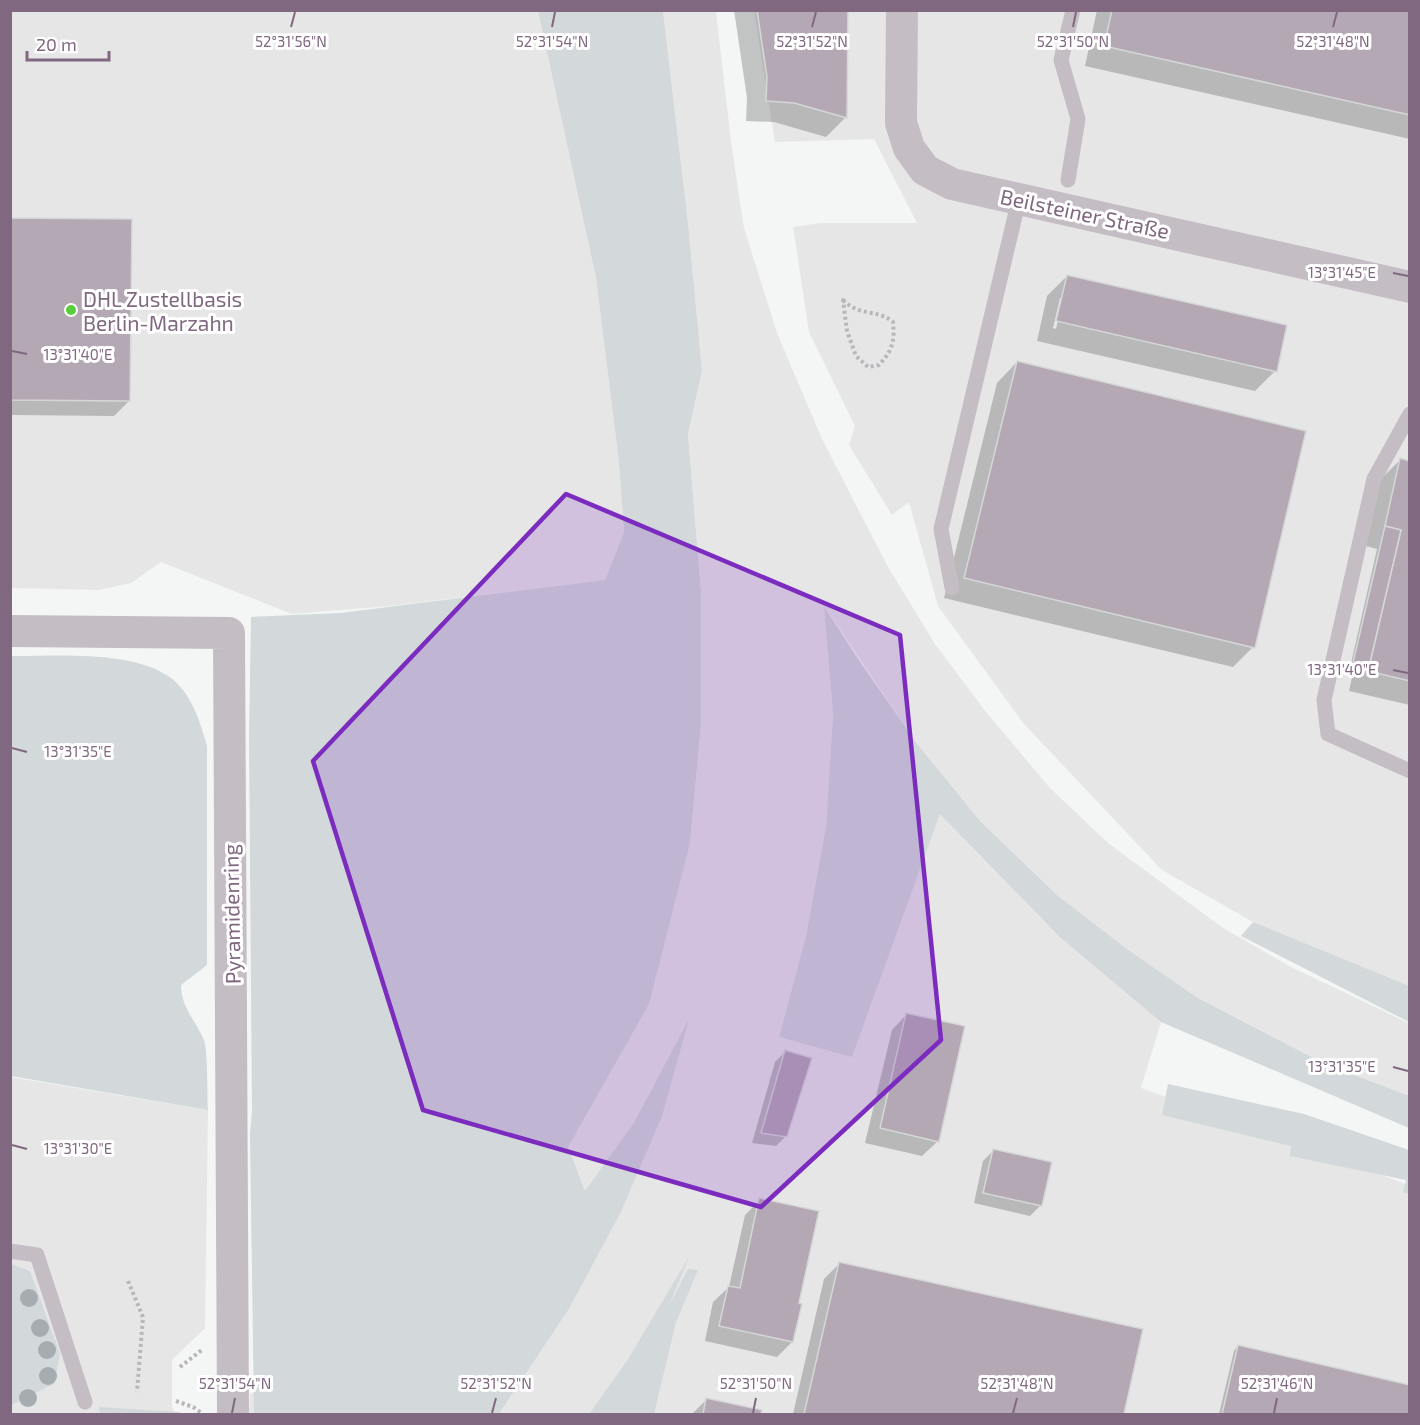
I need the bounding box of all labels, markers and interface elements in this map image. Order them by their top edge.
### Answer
scale bar [27,24,110,62]
text: 52°31'56"N [255,32,327,50]
text: 52°31'54"N [516,32,588,50]
text: 52°31'52"N [776,32,848,50]
text: 52°31'50"N [1037,32,1109,50]
text: 52°31'48"N [1296,32,1370,50]
text: 20 m [36,33,77,55]
street label: Beilsteiner Straße [998,183,1172,243]
text: 13°31'45"E [1308,263,1376,281]
place label: DHL Zustellbasis Berlin-Marzahn [83,286,242,335]
marker: DHL Zustellbasis Berlin-Marzahn [64,303,78,317]
text: 13°31'40"E [44,345,112,363]
text: 13°31'40"E [1308,660,1376,678]
text: 13°31'35"E [44,742,112,760]
street label: Pyramidenring [217,843,245,984]
text: 13°31'35"E [1308,1057,1376,1075]
text: 13°31'30"E [44,1139,112,1157]
text: 52°31'54"N [199,1374,271,1392]
text: 52°31'52"N [460,1374,532,1392]
text: 52°31'50"N [720,1374,792,1392]
text: 52°31'48"N [980,1374,1054,1392]
text: 52°31'46"N [1241,1374,1313,1392]

